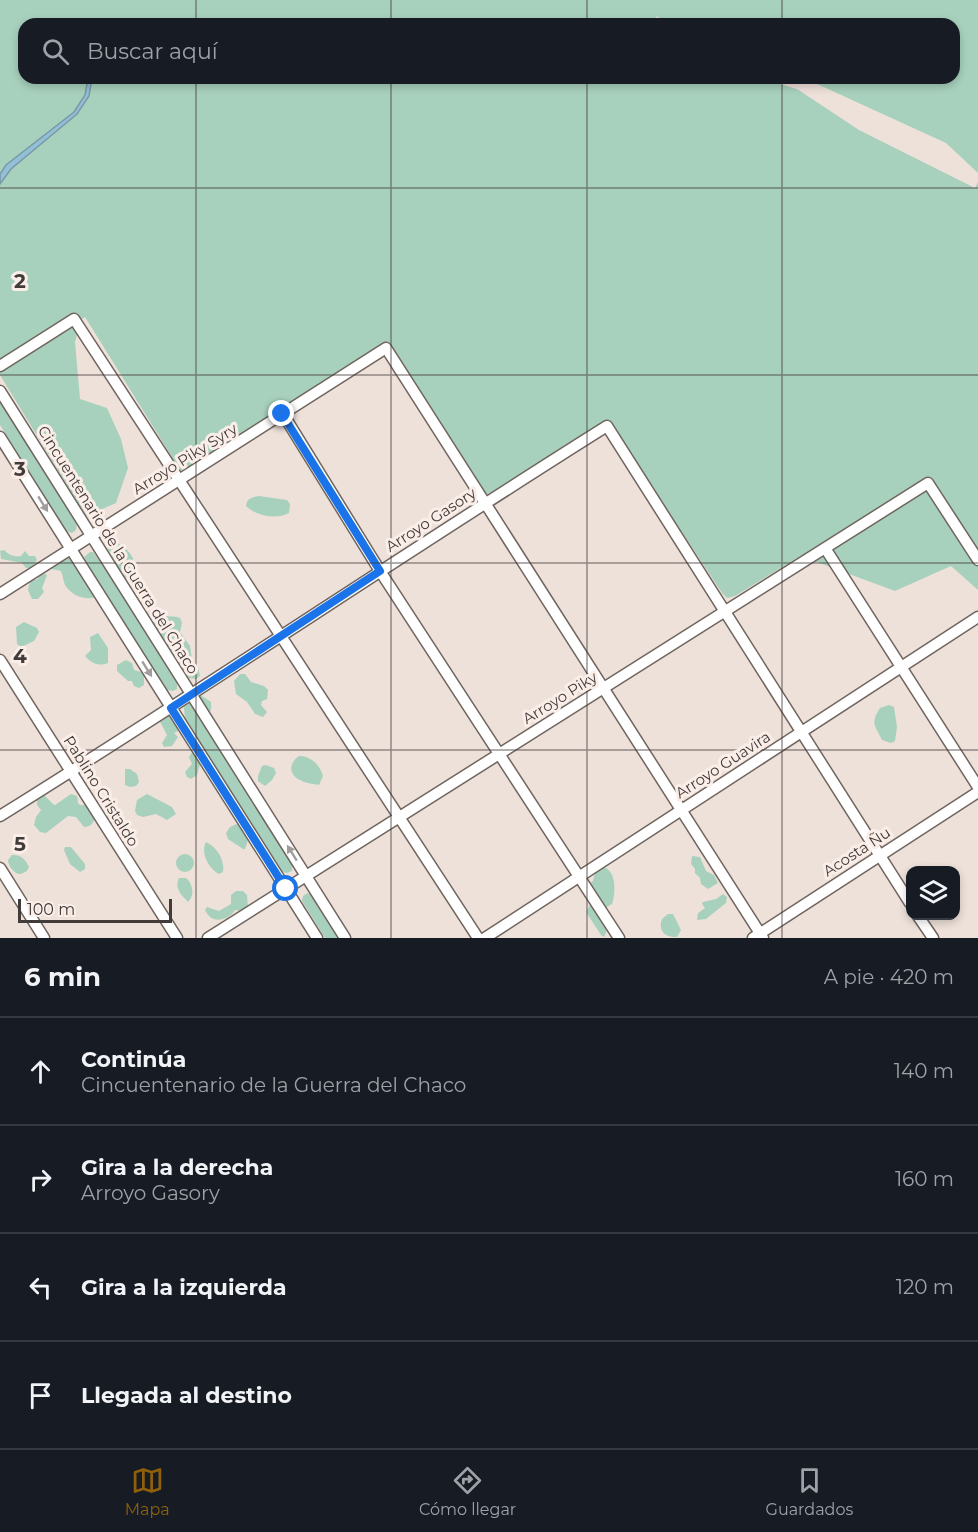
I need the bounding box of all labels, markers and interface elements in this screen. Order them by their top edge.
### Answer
search box [18,18,960,84]
icon: search [39,35,72,68]
text: Buscar aquí [87,38,218,65]
text: 2 [14,269,26,293]
route end [268,400,294,426]
street label: Arroyo Piky Syry [129,418,241,498]
street label: Cincuentenario de la Guerra del Chaco [34,422,203,677]
text: 3 [13,457,26,481]
street label: Arroyo Gasory [382,483,480,556]
one-way arrow [37,496,48,512]
text: 4 [13,644,27,668]
one-way arrow [141,661,152,677]
street label: Arroyo Piky [519,667,601,728]
street label: Arroyo Guavira [672,727,774,802]
street label: Pablino Cristaldo [60,732,143,850]
street label: Acosta Ñu [819,823,894,880]
text: 5 [14,832,26,856]
one-way arrow [286,845,297,861]
map controls [906,866,960,920]
button: layers [906,866,960,920]
route start [272,875,298,901]
scale bar [18,896,172,924]
text: 100 m [27,900,75,919]
text: 6 min [24,961,101,993]
text: A pie · 420 m [824,965,954,989]
text: Continúa [81,1046,186,1073]
icon: ahead [24,1055,57,1088]
text: 140 m [894,1059,954,1083]
text: Cincuentenario de la Guerra del Chaco [81,1073,466,1097]
text: Gira a la derecha [81,1154,273,1181]
icon: right [24,1163,57,1196]
text: 160 m [895,1167,954,1191]
text: Arroyo Gasory [81,1181,220,1205]
icon: left [24,1271,57,1304]
text: Gira a la izquierda [81,1274,287,1301]
text: 120 m [896,1275,954,1299]
icon: arrive [24,1379,57,1412]
text: Llegada al destino [81,1382,292,1409]
tab: Mapa [125,1464,170,1519]
tab: Cómo llegar [419,1464,516,1519]
tab: Guardados [766,1464,853,1519]

